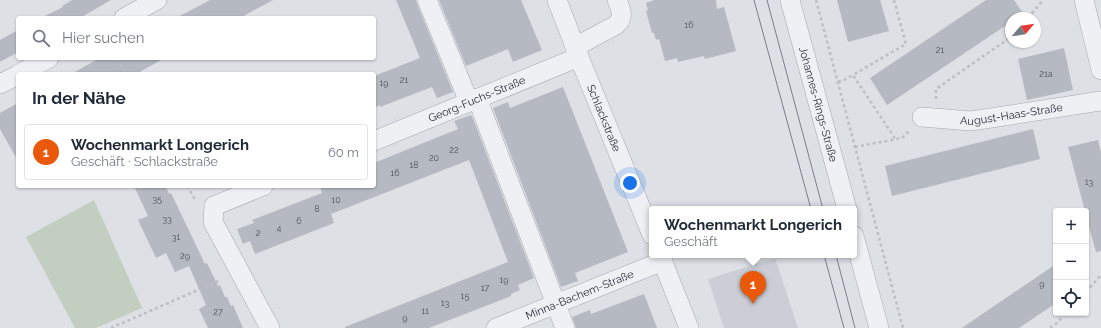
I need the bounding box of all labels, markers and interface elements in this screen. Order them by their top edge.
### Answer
north arrow [1005,12,1041,48]
search box [16,16,376,60]
house number: 16 [684,20,694,30]
icon: search [30,27,52,49]
text: Hier suchen [62,29,145,47]
street label: Johannes-Rings-Straße [796,45,840,164]
house number: 21 [936,45,944,55]
house number: 21a [1039,69,1053,79]
street label: Georg-Fuchs-Straße [426,73,528,125]
house number: 21 [400,75,408,85]
house number: 19 [379,78,389,88]
street label: Schlackstraße [584,83,623,154]
text: In der Nähe [32,88,126,108]
street label: August-Haas-Straße [960,101,1064,128]
text: Wochenmarkt Longerich [71,136,249,154]
text: 1 [43,145,49,160]
text: 60 m [328,145,359,160]
house number: 22 [449,145,459,155]
house number: 20 [429,153,440,163]
text: Geschäft · Schlackstraße [71,154,218,169]
house number: 18 [409,160,419,170]
house number: 16 [390,168,400,178]
your location [620,173,640,193]
house number: 13 [1085,177,1094,187]
house number: 35 [152,194,162,204]
house number: 10 [331,195,341,205]
house number: 8 [314,204,320,214]
popup [649,206,857,258]
map controls [1053,208,1089,316]
button: + [1053,208,1089,244]
house number: 33 [162,214,172,224]
house number: 6 [296,216,302,226]
text: Wochenmarkt Longerich [664,216,842,234]
house number: 4 [277,223,282,233]
house number: 2 [256,228,261,238]
house number: 31 [172,232,180,242]
text: Geschäft [664,234,718,249]
button: − [1053,244,1089,280]
house number: 29 [180,251,190,261]
street label: Minna-Bachem-Straße [524,267,636,322]
pin: 1 [740,271,766,304]
house number: 19 [499,275,509,285]
house number: 9 [1039,279,1045,289]
button: locate [1053,280,1089,316]
house number: 17 [481,283,489,293]
house number: 15 [461,291,469,301]
house number: 13 [441,298,450,308]
house number: 11 [421,306,429,316]
house number: 27 [213,307,223,317]
house number: 9 [402,313,408,323]

